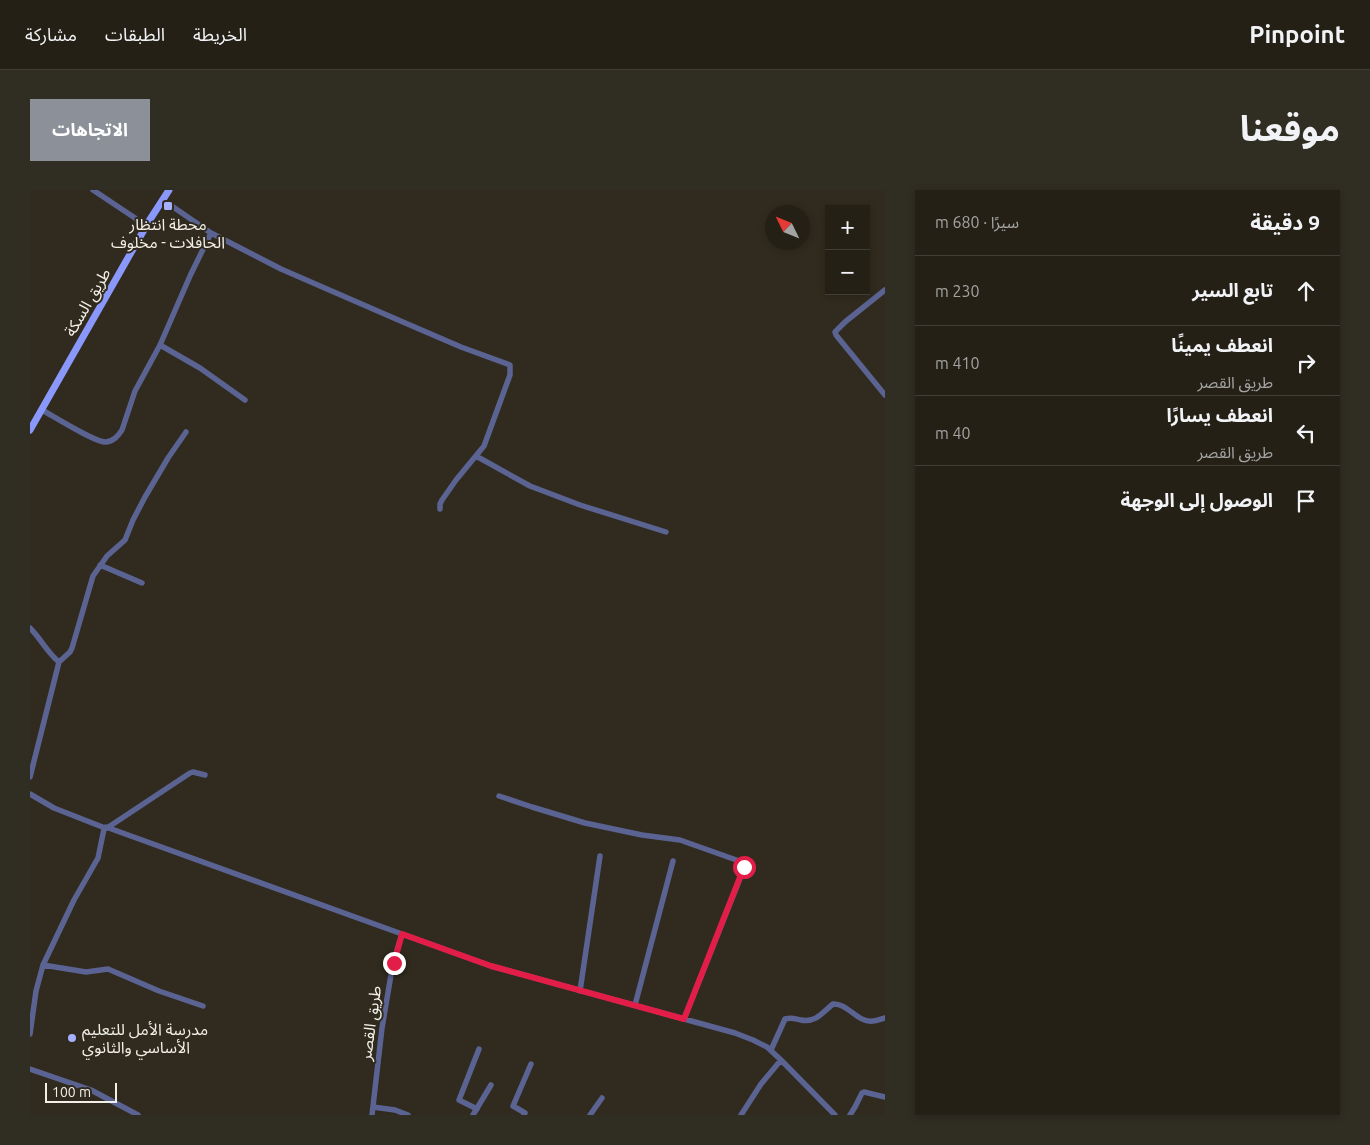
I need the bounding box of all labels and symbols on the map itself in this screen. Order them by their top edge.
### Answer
marker: محطة انتظار الحافلات - مخلوف [162,200,174,212]
north arrow [765,205,810,250]
place label: محطة انتظار الحافلات - مخلوف [111,215,225,252]
street label: طريق السكة [60,265,115,340]
route start [733,856,756,879]
route end [383,952,406,975]
street label: طريق القصر [356,984,386,1063]
place label: مدرسة الأمل للتعليم الأساسي والثانوي [82,1020,208,1060]
marker: مدرسة الأمل للتعليم الأساسي والثانوي [66,1032,78,1044]
scale bar [45,1080,118,1103]

